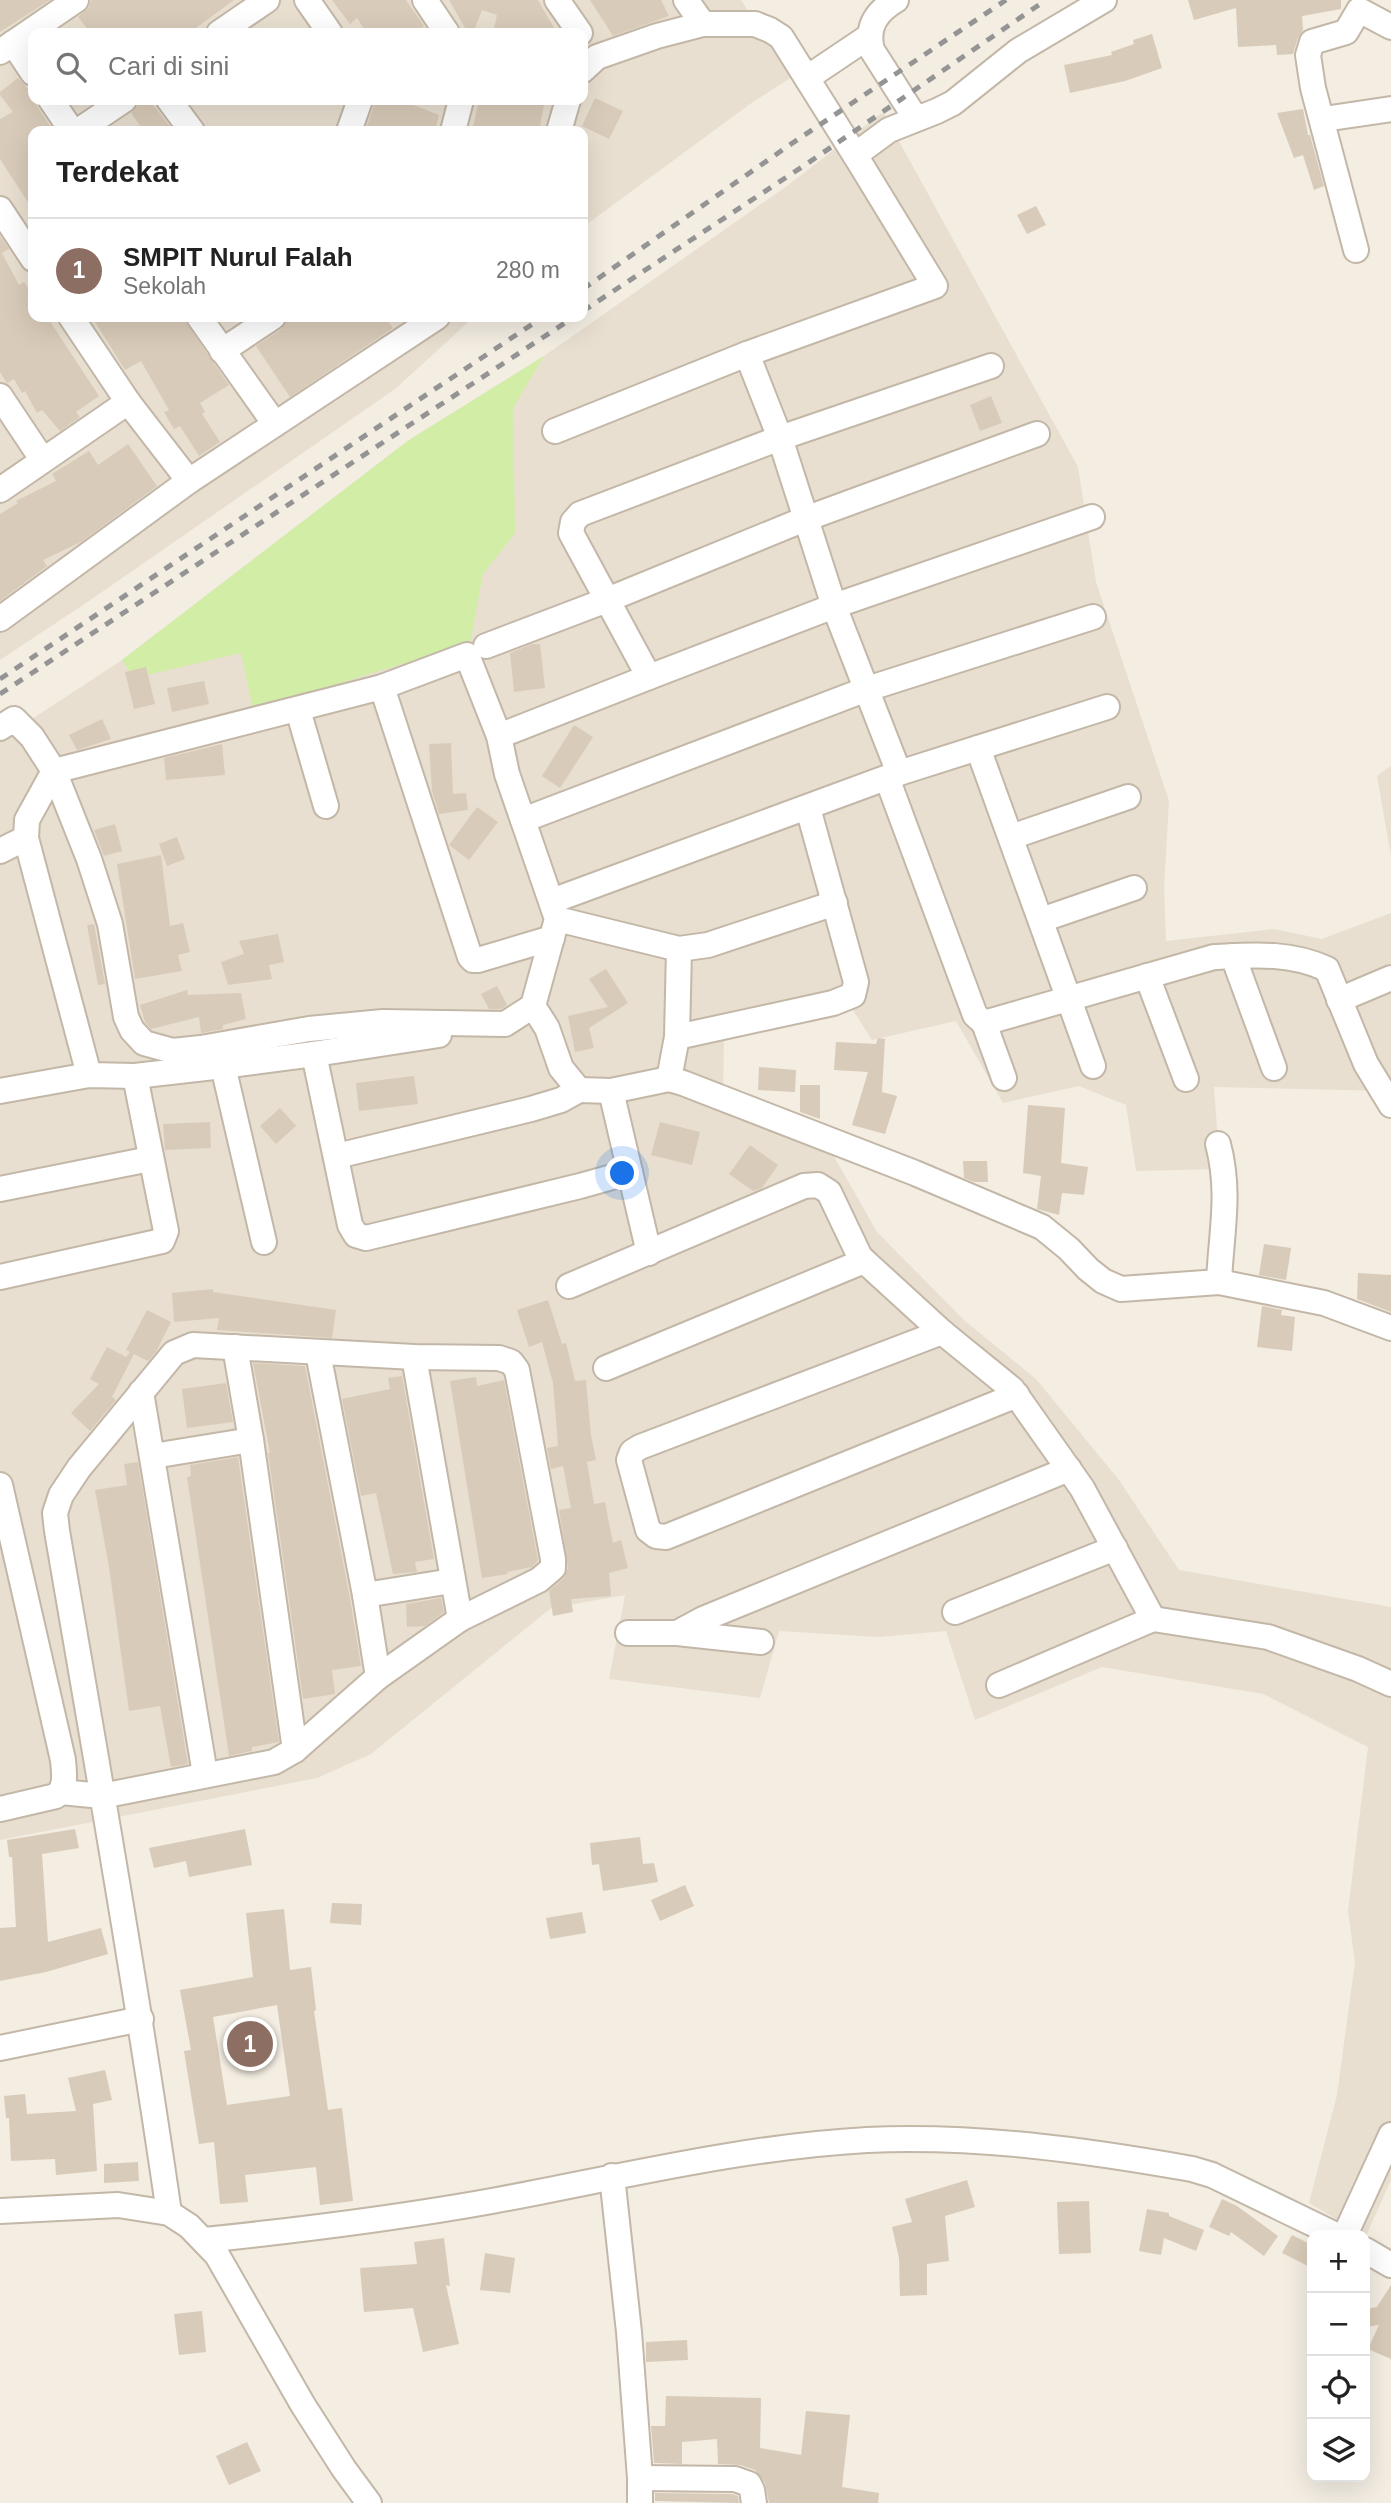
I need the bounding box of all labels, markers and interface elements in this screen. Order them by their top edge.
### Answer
search box [28,28,588,105]
icon: search [52,48,90,86]
text: Cari di sini [108,51,229,81]
text: Terdekat [56,155,179,188]
text: SMPIT Nurul Falah [123,242,353,272]
text: 1 [73,257,85,283]
text: 280 m [496,257,560,283]
text: Sekolah [123,273,206,299]
your location [605,1156,639,1190]
pin: 1 [227,2018,273,2070]
map controls [1307,2230,1370,2482]
button: + [1307,2230,1370,2293]
button: − [1307,2293,1370,2356]
button: locate [1307,2356,1370,2419]
button: layers [1307,2419,1370,2482]

